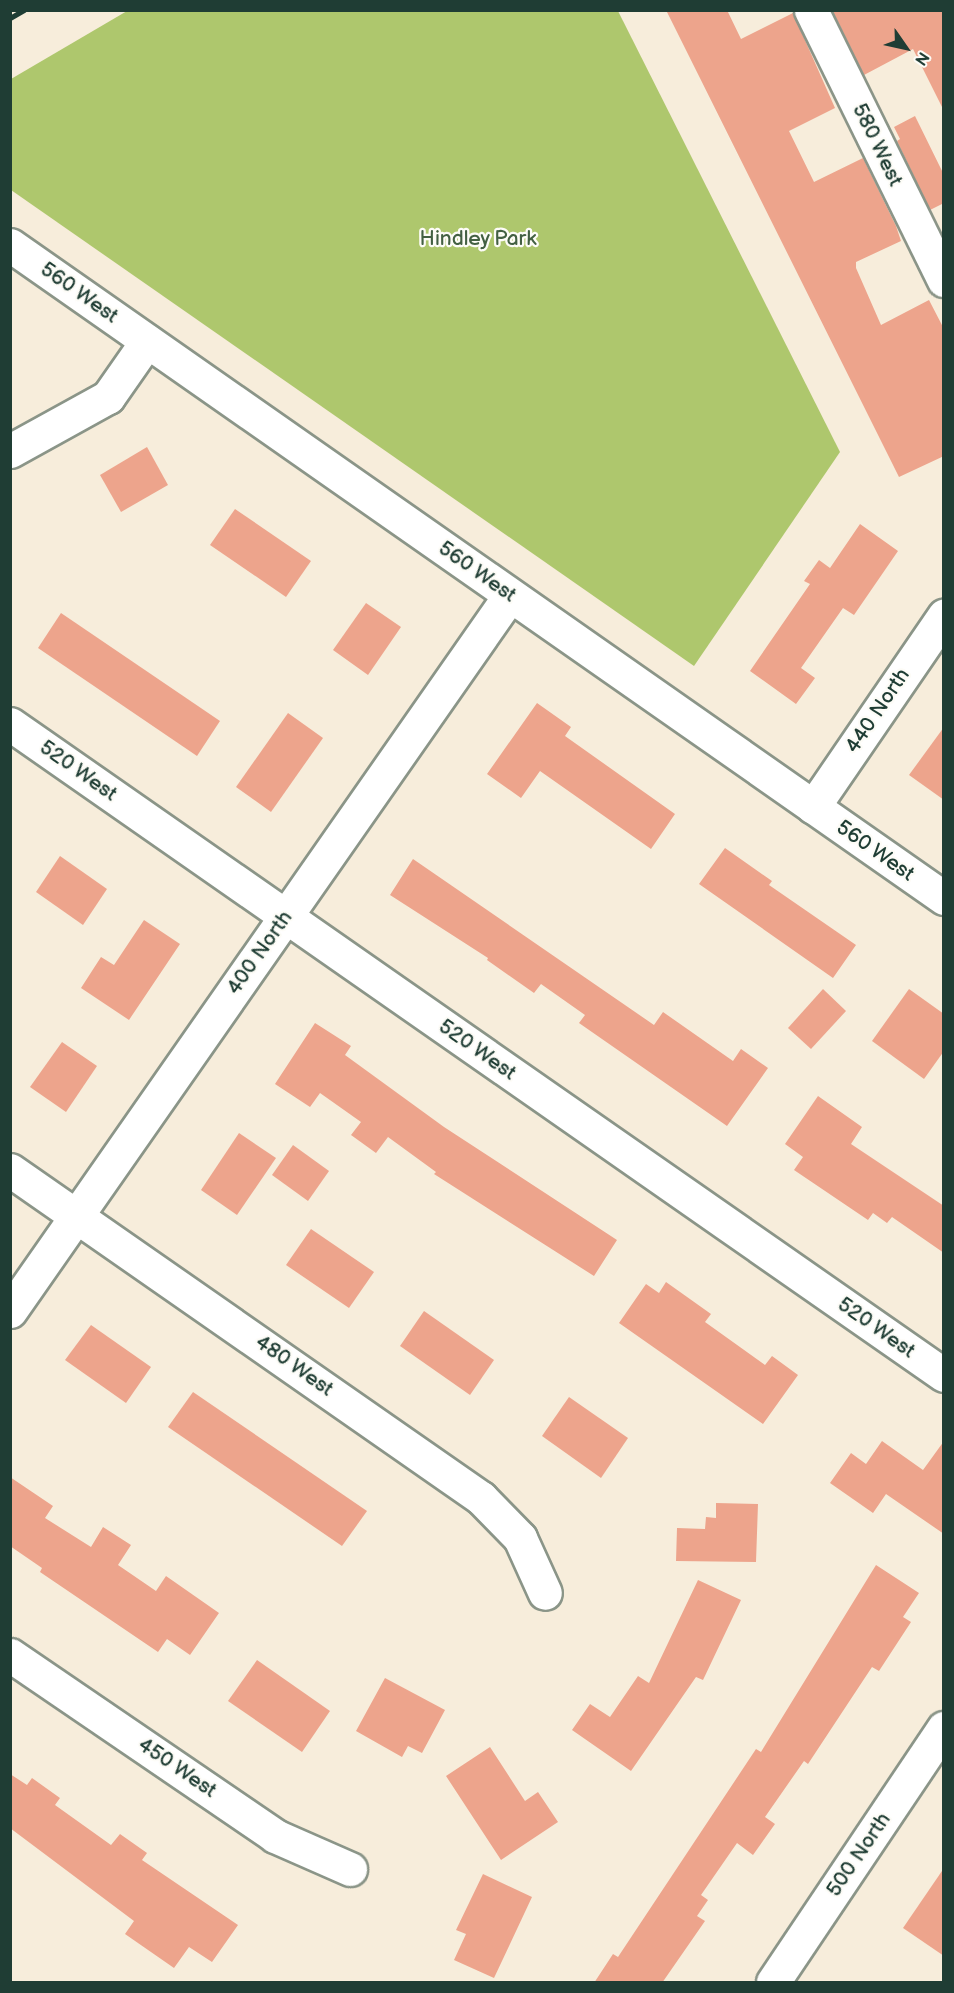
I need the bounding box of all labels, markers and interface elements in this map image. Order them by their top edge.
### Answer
north arrow [876,18,936,78]
text: N [910,48,933,69]
street label: 580 West [846,99,908,191]
park label: Hindley Park [419,226,537,252]
street label: 560 West [35,257,123,329]
street label: 560 West [433,536,521,608]
street label: 440 North [840,664,916,758]
street label: 520 West [34,735,122,807]
street label: 560 West [831,815,919,887]
street label: 400 North [222,906,298,1000]
street label: 520 West [433,1014,521,1086]
street label: 520 West [832,1292,920,1364]
street label: 480 West [250,1330,338,1402]
street label: 450 West [133,1732,221,1804]
street label: 500 North [822,1808,896,1902]

